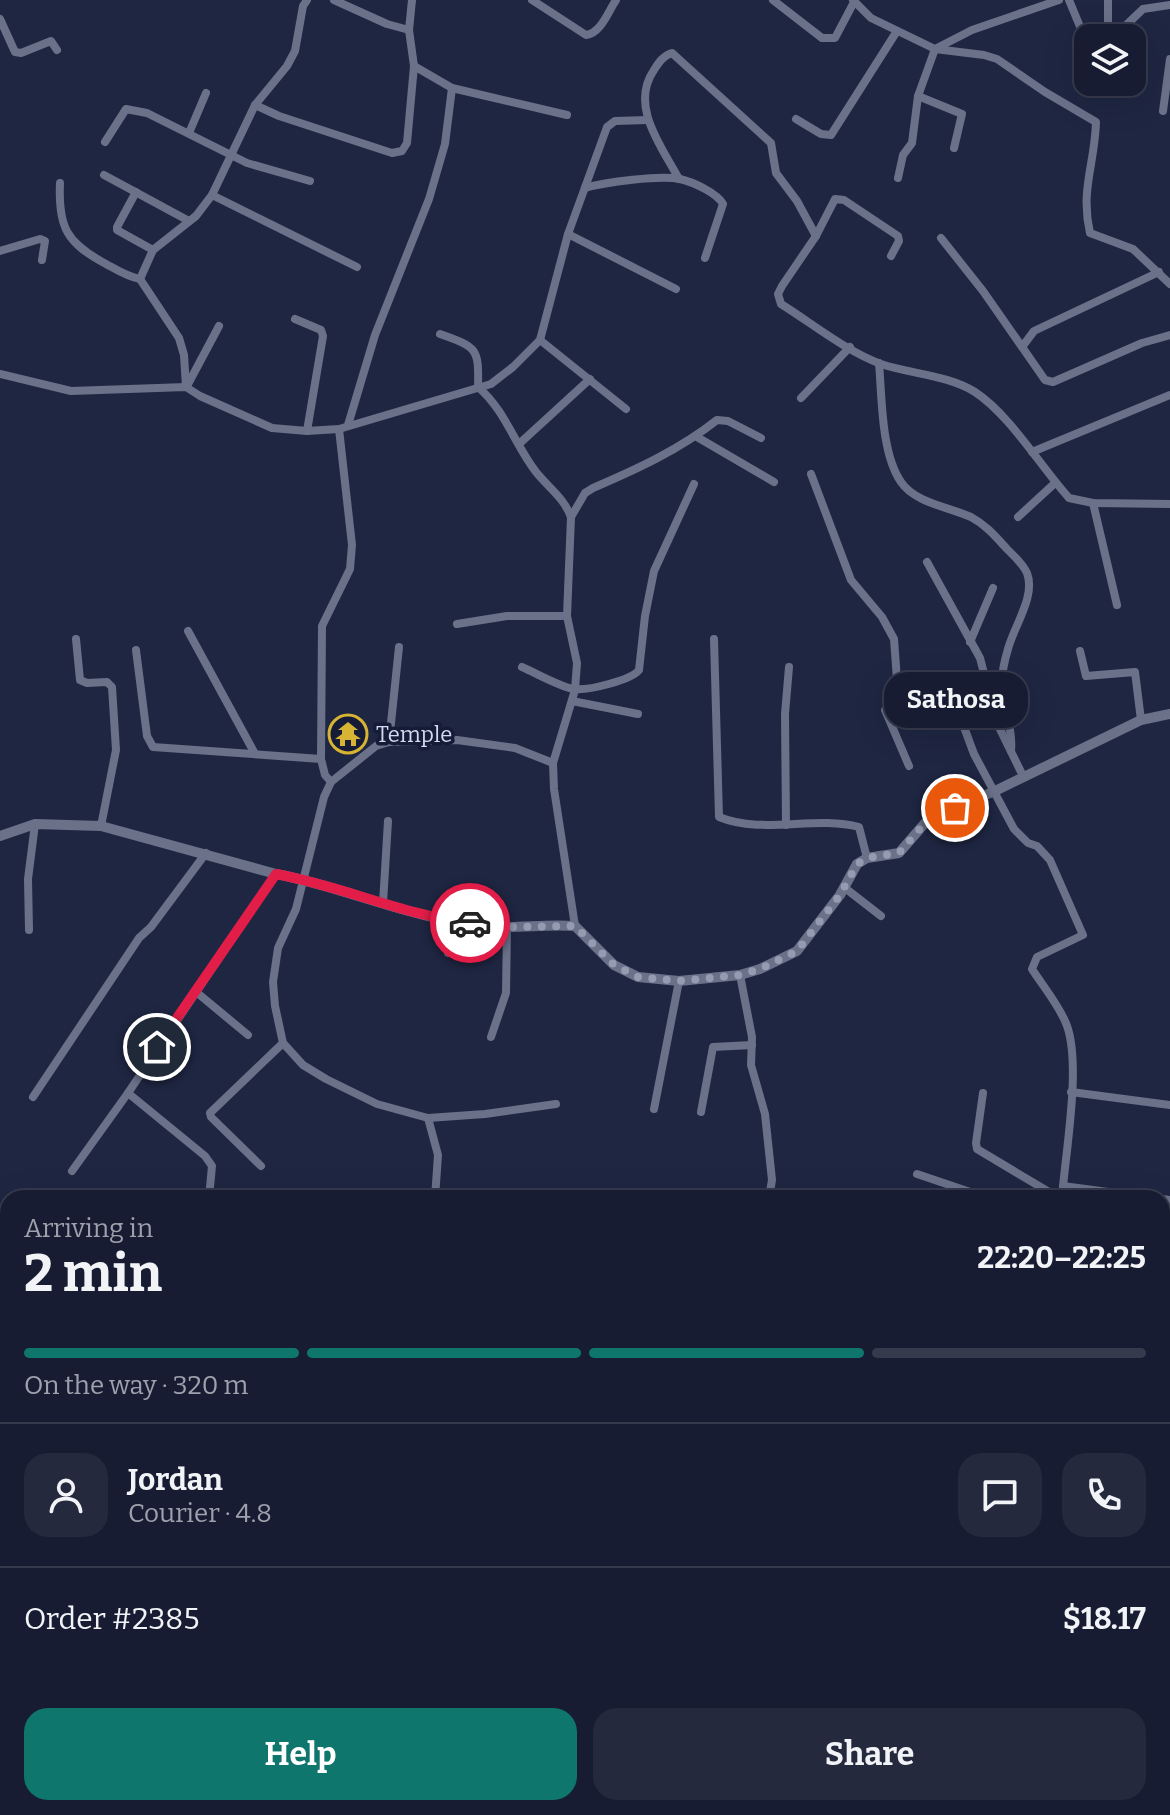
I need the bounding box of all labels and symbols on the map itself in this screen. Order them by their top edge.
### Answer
callout: Sathosa [883,672,1027,728]
temple icon: Temple [327,713,369,755]
place label: Temple [376,721,452,748]
pin [921,774,989,842]
courier [430,883,510,963]
pin [123,1013,191,1081]

